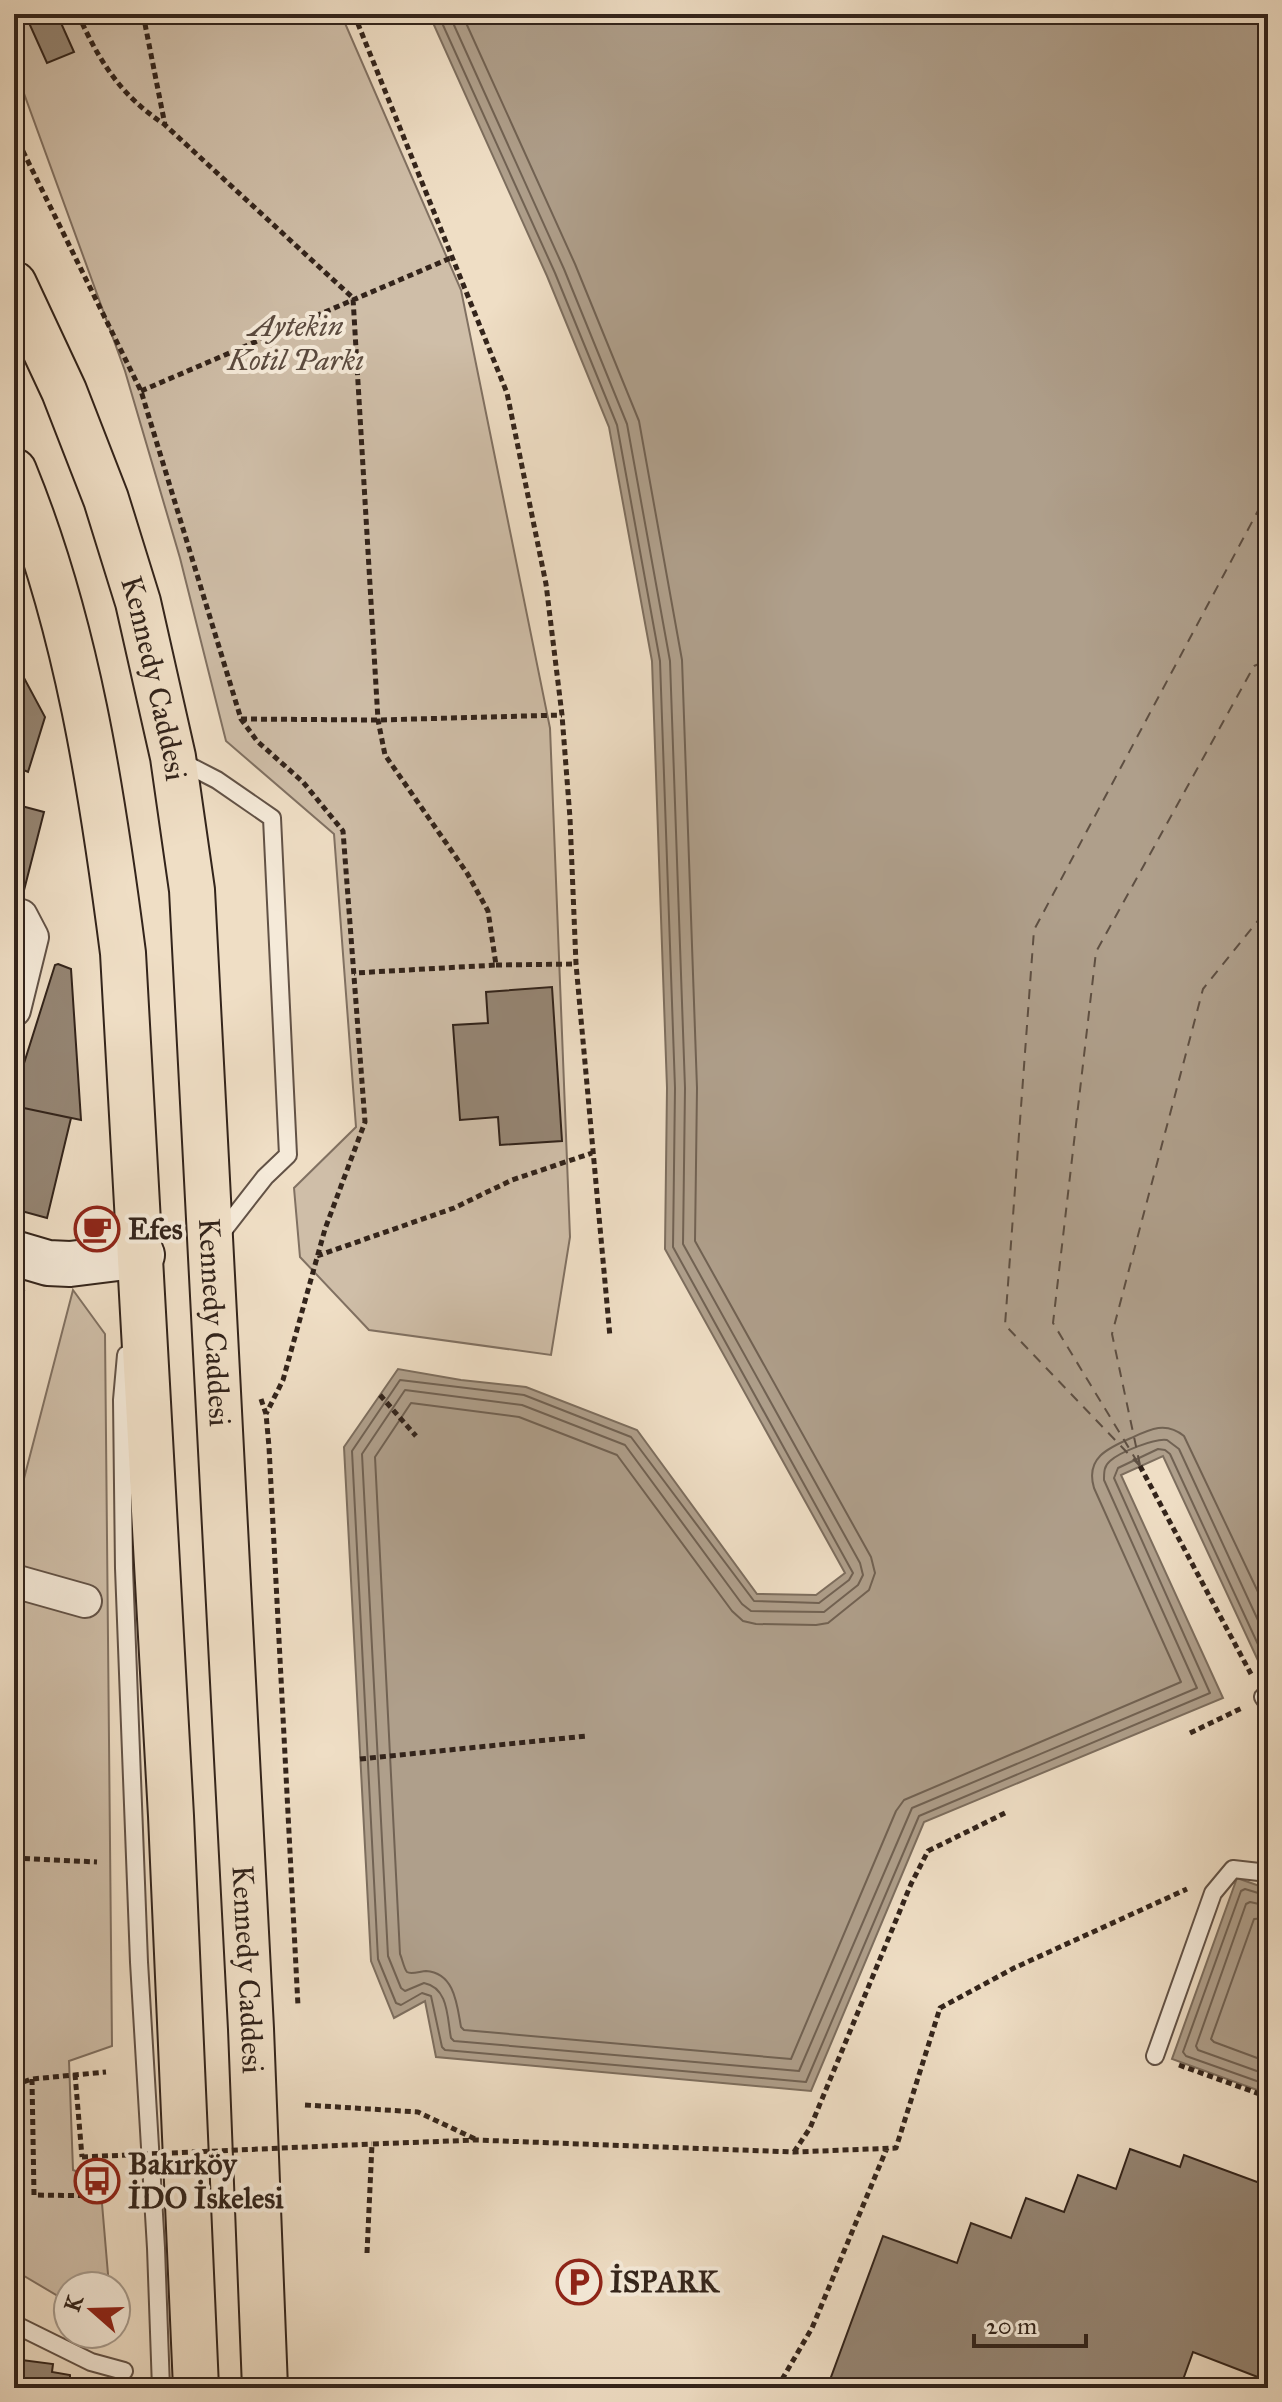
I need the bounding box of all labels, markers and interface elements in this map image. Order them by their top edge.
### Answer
park label: Aytekin Kotil Parkı [226,308,364,378]
street label: Kennedy Caddesi [113,572,194,783]
cafe icon: Efes [73,1205,121,1253]
place label: Efes [128,1211,183,1247]
street label: Kennedy Caddesi [191,1217,238,1428]
street label: Kennedy Caddesi [225,1864,271,2074]
place label: Bakırköy İDO İskelesi [128,2146,284,2216]
bus stop icon: Bakırköy İDO İskelesi [73,2157,121,2205]
parking icon: İSPARK [555,2258,603,2306]
place label: İSPARK [610,2263,721,2300]
north arrow [52,2270,132,2350]
text: K [58,2290,90,2315]
scale bar [974,2298,1086,2348]
text: 20 m [986,2311,1037,2341]

